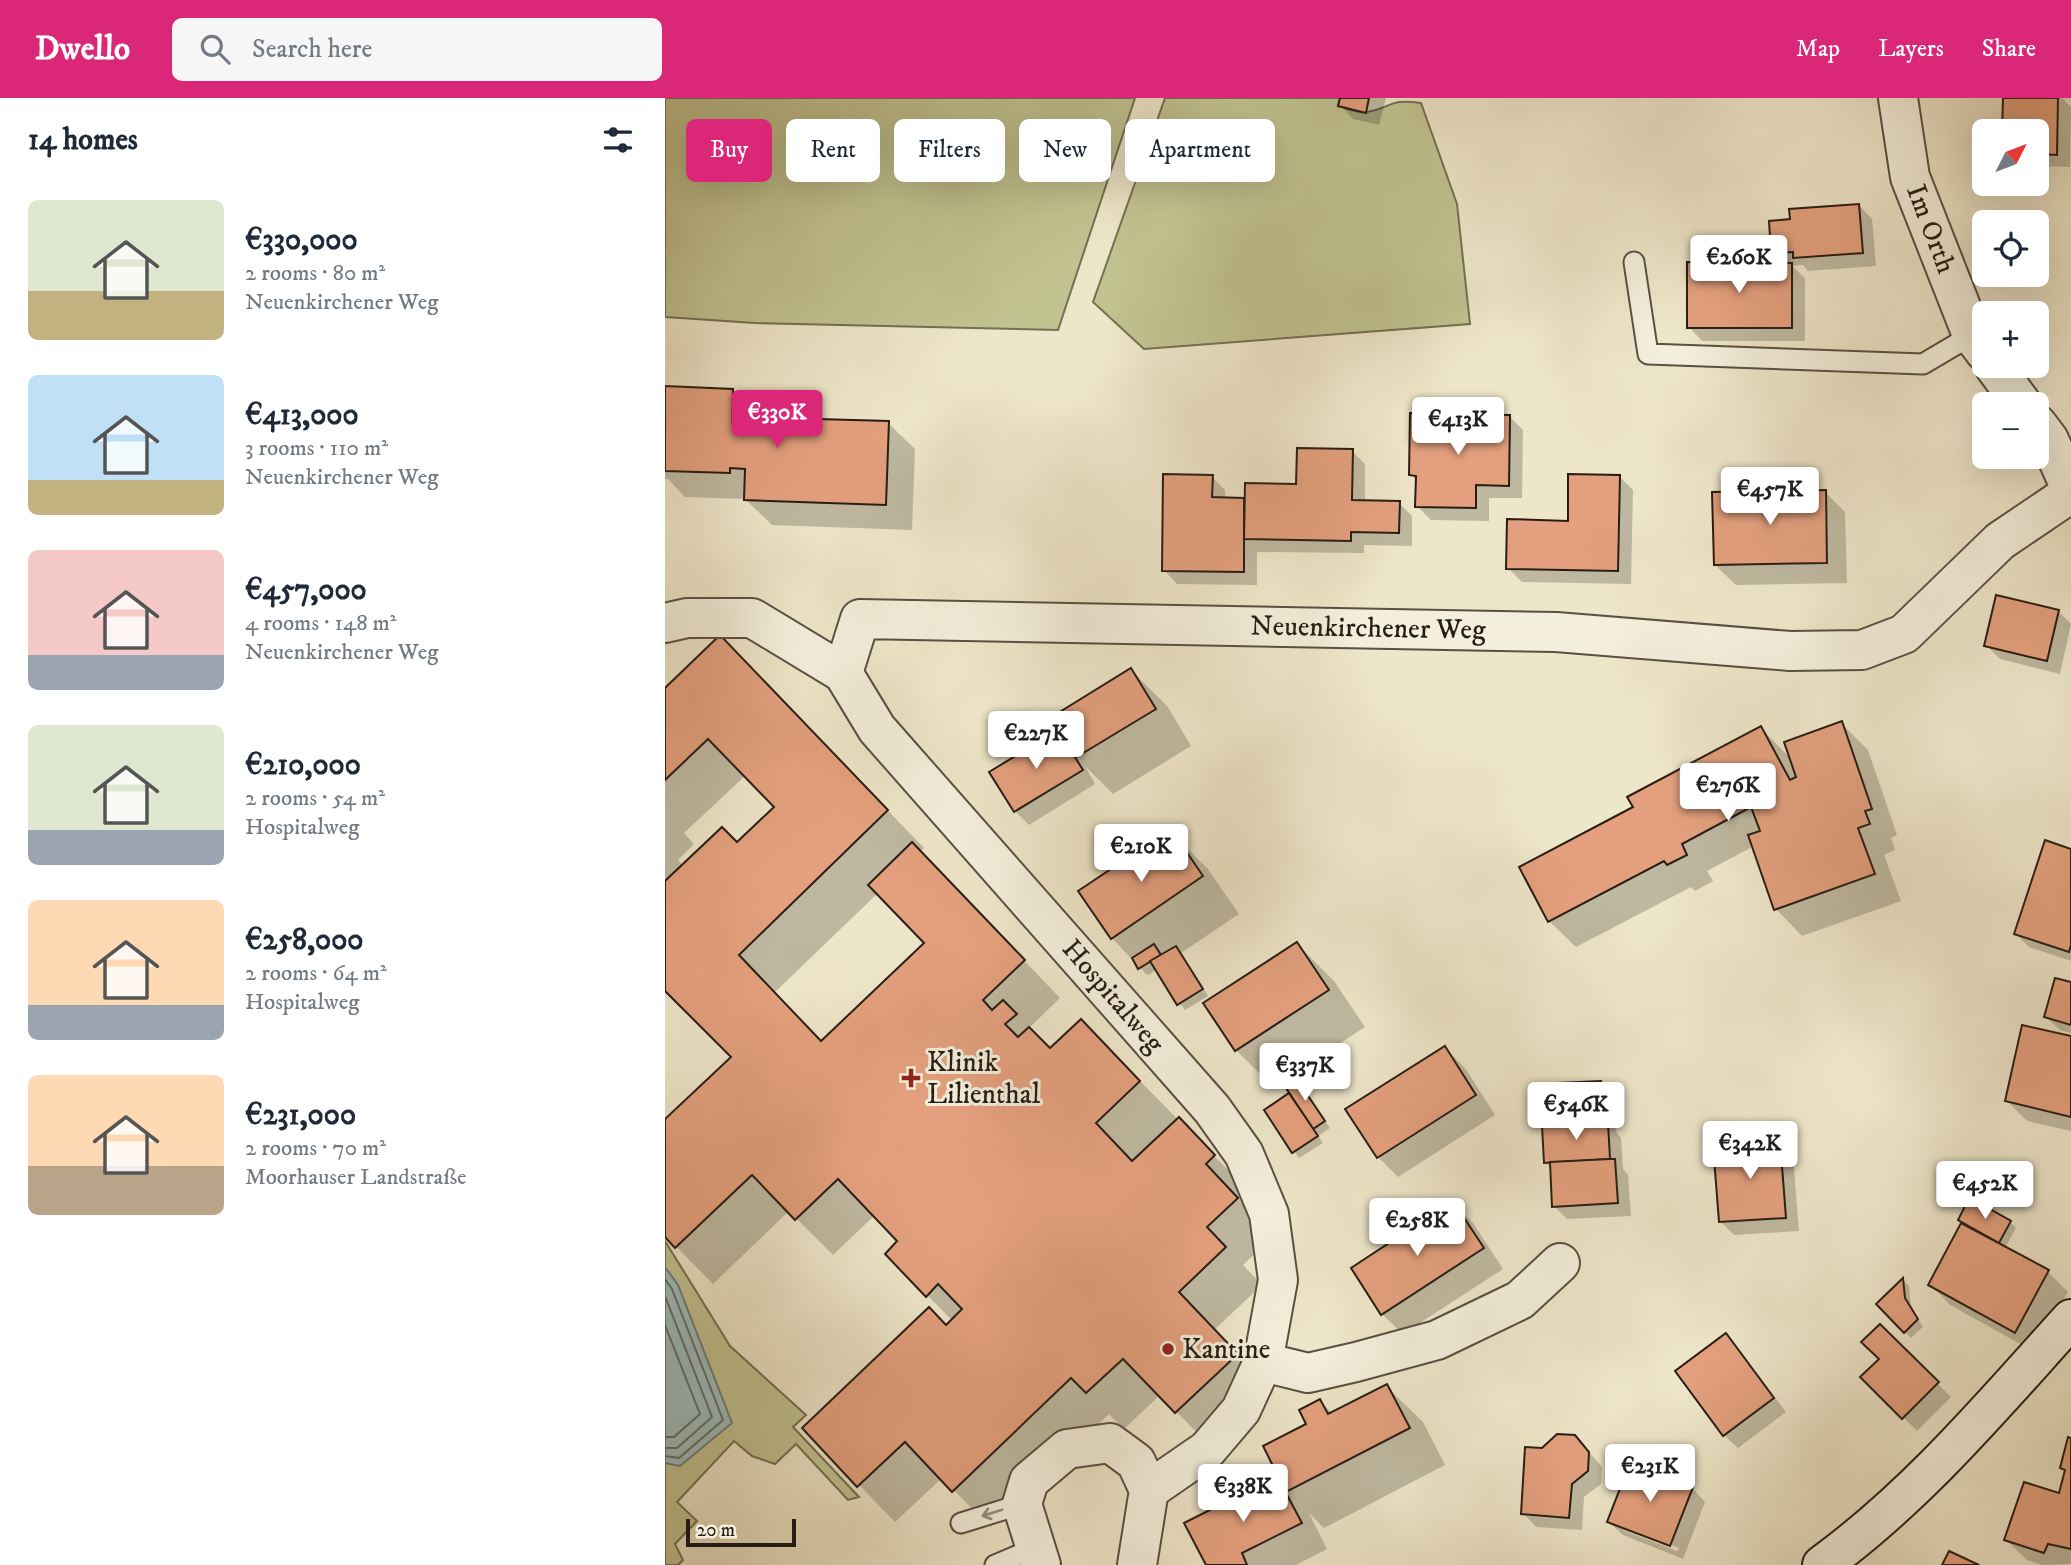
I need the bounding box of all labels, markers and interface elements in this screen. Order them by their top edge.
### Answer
search box [172,18,662,81]
text: Dwello [35,29,130,70]
icon: search [196,30,234,68]
text: Search here [252,33,372,66]
text: Map [1796,34,1840,64]
text: Layers [1878,34,1944,64]
text: Share [1982,34,2036,64]
chip: Buy [686,119,772,182]
chip: Rent [786,119,880,182]
chip: Filters [894,119,1005,182]
chip: New [1019,119,1111,182]
chip: Apartment [1125,119,1275,182]
north arrow [1972,119,2049,196]
map controls [1972,119,2049,469]
icon: filters [599,121,637,159]
text: 14 homes [28,122,138,159]
street label: Im Orth [1898,180,1964,279]
button: locate [1972,210,2049,287]
text: €330,000 [245,222,358,259]
icon: home [84,228,168,312]
pin: €260K [1690,236,1788,295]
text: €260K [1706,243,1772,272]
text: 2 rooms · 80 m² [245,259,385,288]
text: Neuenkirchener Weg [245,288,438,317]
button: + [1972,301,2049,378]
pin: €330K [728,390,826,450]
button: − [1972,392,2049,469]
text: €413,000 [245,397,359,434]
text: €330K [747,398,807,427]
pin: €413K [1409,398,1507,457]
icon: home [84,403,168,487]
text: €413K [1428,405,1488,434]
text: 3 rooms · 110 m² [245,434,388,463]
text: Neuenkirchener Weg [245,463,438,492]
pin: €457K [1721,468,1819,527]
text: €457K [1737,475,1803,504]
text: €457,000 [245,572,367,609]
icon: home [84,578,168,662]
street label: Neuenkirchener Weg [1250,608,1486,648]
text: 4 rooms · 148 m² [245,609,397,638]
text: Neuenkirchener Weg [245,638,438,667]
pin: €227K [987,712,1085,771]
text: €227K [1004,719,1068,748]
text: €210,000 [245,747,361,784]
icon: home [84,753,168,837]
pin: €276K [1679,764,1777,823]
text: €276K [1696,771,1760,800]
text: 2 rooms · 54 m² [245,784,385,813]
text: Hospitalweg [245,813,359,842]
pin: €210K [1092,824,1190,884]
text: €210K [1110,832,1172,861]
text: €258,000 [245,922,364,959]
icon: home [84,928,168,1012]
street label: Hospitalweg [1054,932,1172,1060]
text: 2 rooms · 64 m² [245,959,387,988]
text: Hospitalweg [245,988,359,1017]
pin: €337K [1256,1044,1354,1103]
place label: Klinik Lilienthal [927,1045,1041,1112]
text: €337K [1276,1051,1334,1080]
marker: Klinik Lilienthal [901,1068,921,1088]
pin: €546K [1527,1082,1625,1142]
text: €546K [1543,1090,1609,1119]
text: €231,000 [245,1097,356,1134]
icon: home [84,1103,168,1187]
pin: €342K [1701,1122,1799,1181]
text: €342K [1719,1129,1781,1158]
text: 2 rooms · 70 m² [245,1134,386,1163]
pin: €452K [1936,1162,2034,1221]
text: Moorhauser Landstraße [245,1163,467,1192]
text: €452K [1952,1169,2018,1198]
pin: €258K [1368,1198,1466,1258]
text: €258K [1385,1206,1449,1235]
place label: Kantine [1182,1332,1270,1367]
marker: Kantine [1160,1341,1176,1357]
pin: €231K [1601,1444,1699,1504]
text: €231K [1621,1452,1679,1481]
pin: €338K [1194,1464,1292,1524]
text: €338K [1214,1472,1272,1501]
one-way arrow [981,1508,1003,1521]
scale bar [686,1516,796,1548]
text: 20 m [697,1519,735,1542]

